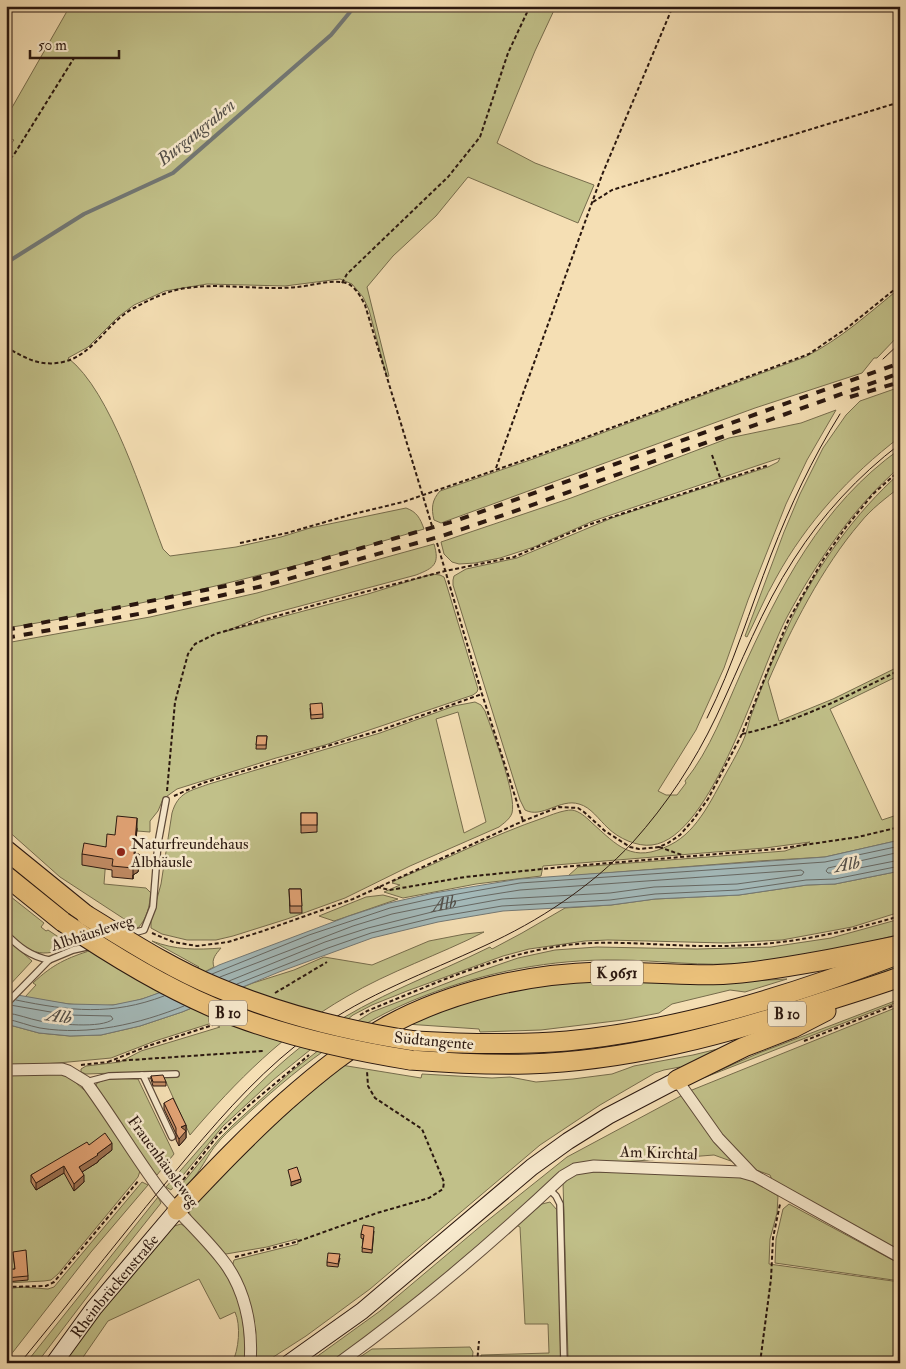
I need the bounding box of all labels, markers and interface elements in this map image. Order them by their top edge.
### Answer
scale bar [30,28,119,60]
text: 50 m [38,36,67,55]
water label: Burgaugraben [152,94,240,172]
place label: Naturfreundehaus Albhäusle [130,834,249,872]
marker: Naturfreundehaus Albhäusle [115,846,127,858]
water label: Alb [830,851,862,878]
water label: Alb [427,890,459,918]
street label: Albhäusleweg [48,910,137,956]
road number: K 9651 [591,960,643,986]
road number: B 10 [209,1000,247,1026]
road number: B 10 [768,1002,806,1026]
water label: Alb [43,1003,74,1030]
street label: Südtangente [393,1028,475,1054]
street label: Frauenhäusleweg [123,1112,204,1213]
street label: Am Kirchtal [619,1142,698,1164]
street label: Rheinbrückenstraße [67,1230,163,1342]

